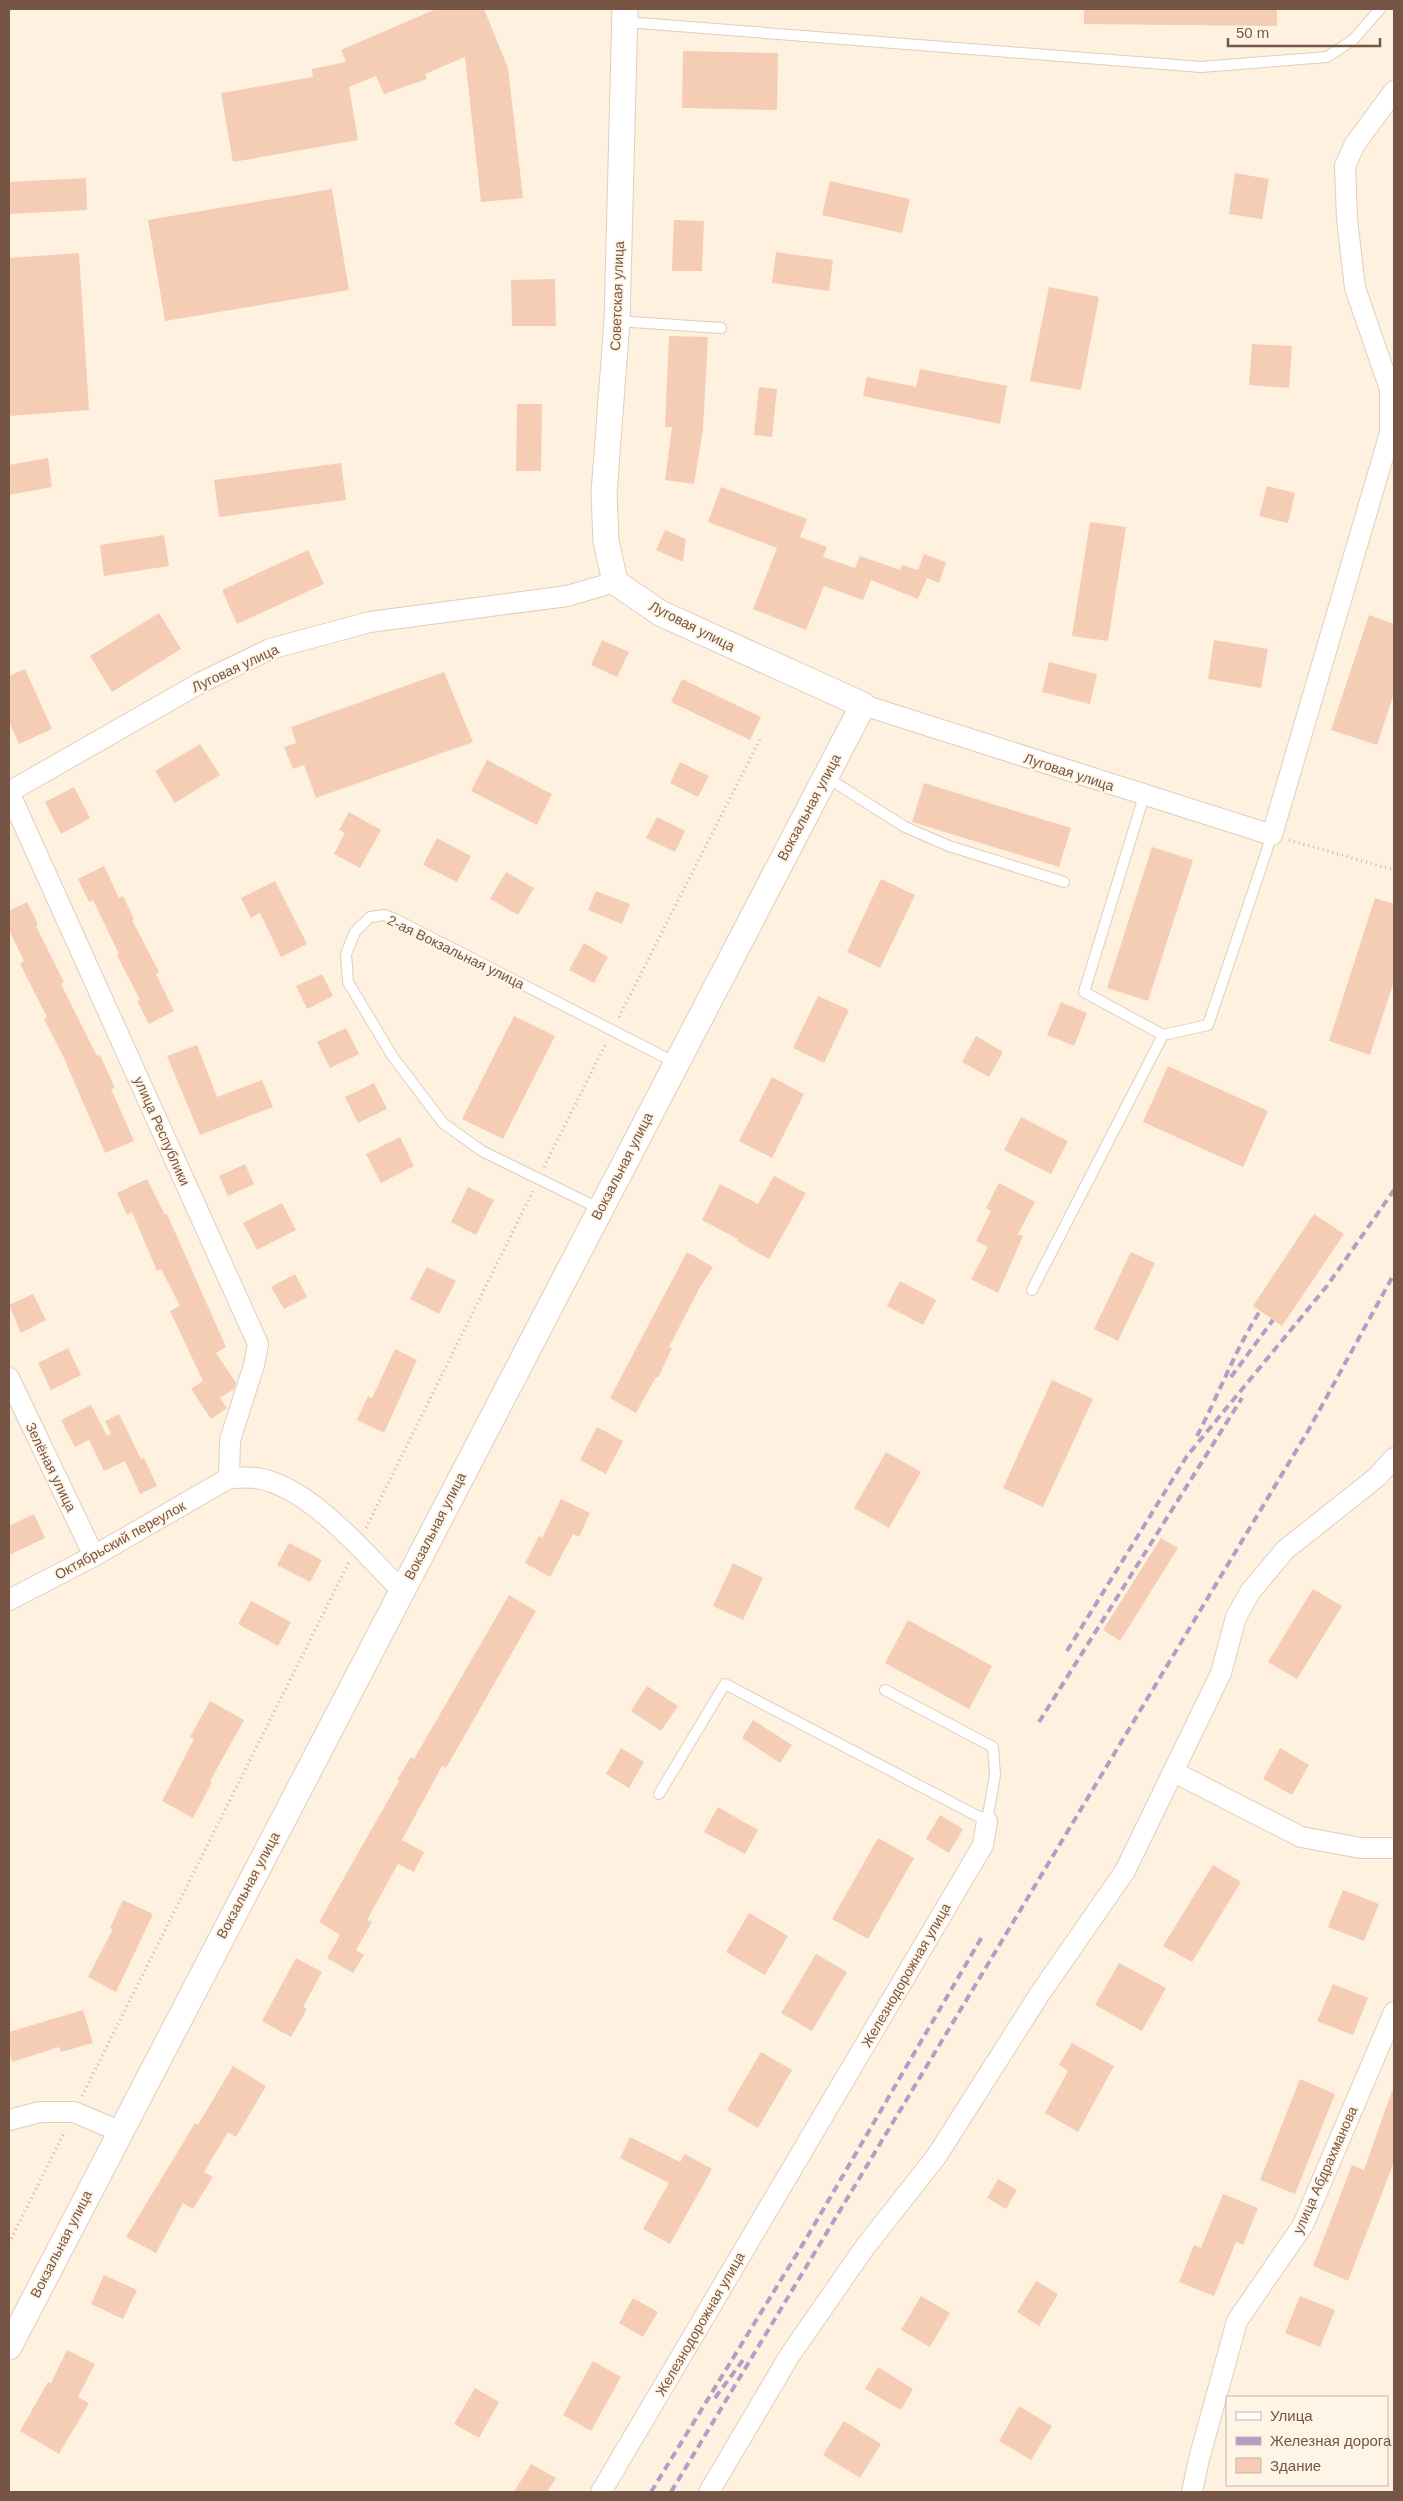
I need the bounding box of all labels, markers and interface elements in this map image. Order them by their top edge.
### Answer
scale bar [1228,15,1380,47]
text: 50 m [1236,24,1269,41]
street label: Советская улица [607,241,627,351]
street label: Луговая улица [647,598,738,655]
street label: Луговая улица [189,641,281,695]
street label: Луговая улица [1022,750,1116,794]
street label: Вокзальная улица [774,751,844,863]
street label: 2-ая Вокзальная улица [385,912,527,992]
street label: улица Республики [131,1074,193,1188]
street label: Вокзальная улица [588,1109,656,1222]
street label: Зелёная улица [23,1420,80,1514]
street label: Вокзальная улица [401,1469,469,1582]
street label: Октябрьский переулок [52,1497,189,1583]
street label: Вокзальная улица [213,1829,283,1941]
street label: Железнодорожная улица [858,1900,954,2050]
street label: улица Абдрахманова [1290,2104,1360,2236]
street label: Вокзальная улица [27,2187,95,2300]
street label: Железнодорожная улица [652,2249,748,2399]
legend [1226,2396,1388,2486]
text: Улица [1270,2407,1313,2424]
text: Железная дорога [1270,2432,1392,2449]
text: Здание [1270,2457,1321,2474]

